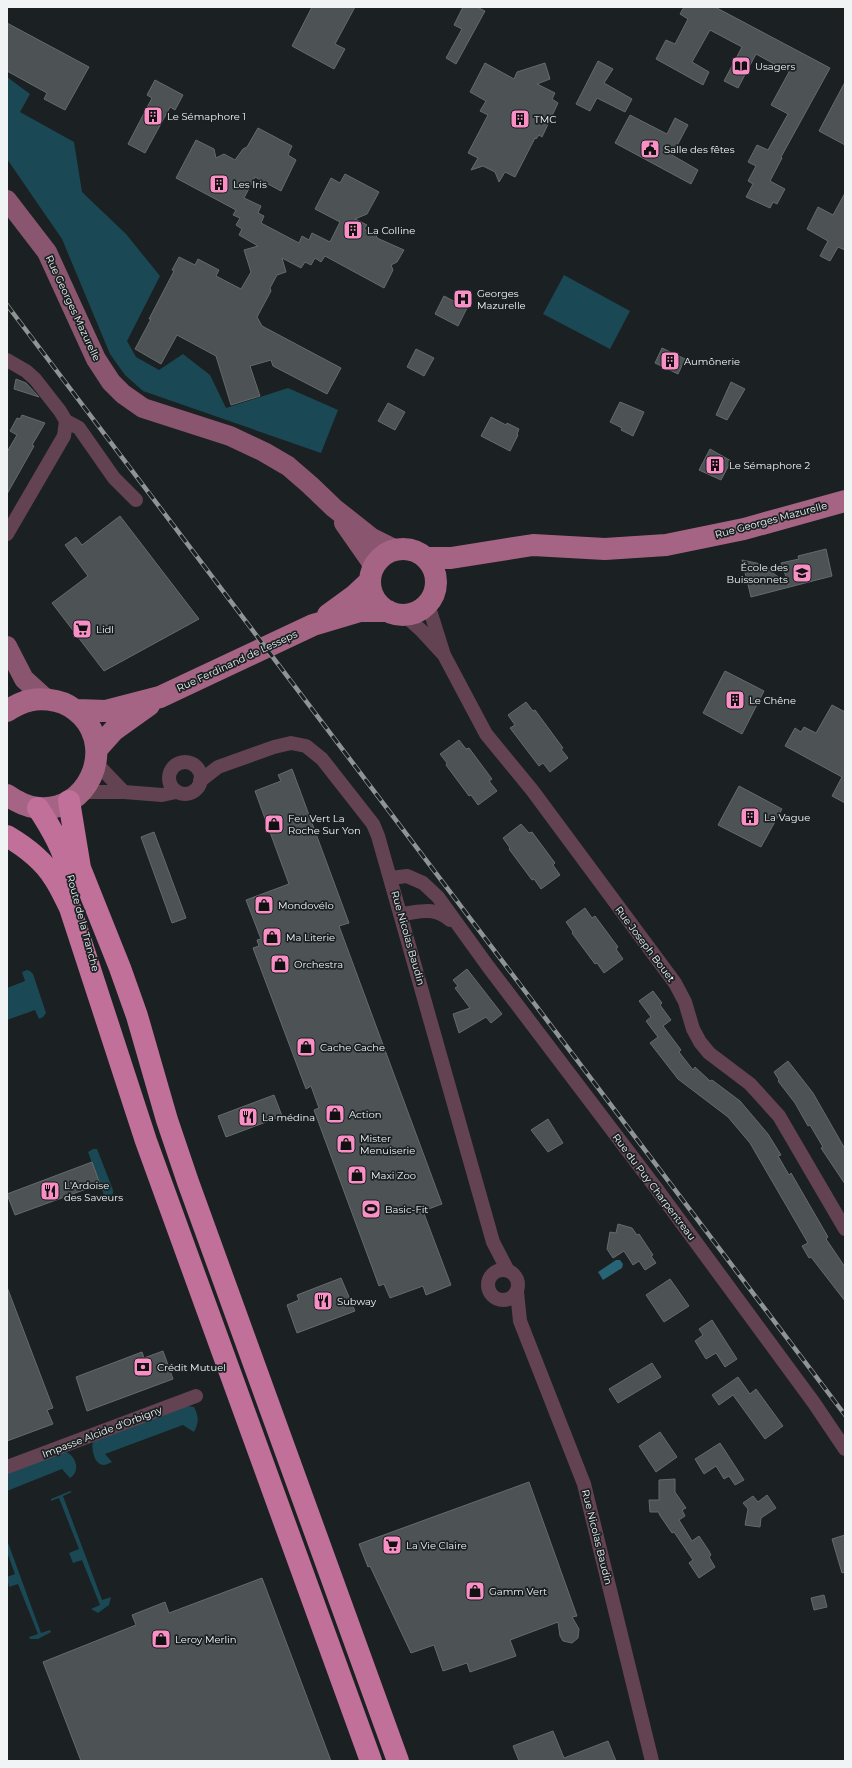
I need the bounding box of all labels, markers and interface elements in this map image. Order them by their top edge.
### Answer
library icon: Usagers [730,55,752,77]
place label: Usagers [755,60,796,73]
building icon: Le Sémaphore 1 [142,105,164,127]
building icon: TMC [509,108,531,130]
place label: Le Sémaphore 1 [167,110,246,123]
place label: TMC [534,113,556,126]
public building icon: Salle des fêtes [639,138,661,160]
place label: Salle des fêtes [664,143,735,156]
building icon: Les Iris [208,173,230,195]
place label: Les Iris [233,178,267,191]
building icon: La Colline [342,219,364,241]
place label: La Colline [367,224,415,237]
street label: Rue Georges Mazurelle [43,253,103,363]
place label: Georges Mazurelle [477,287,526,312]
hospital icon: Georges Mazurelle [452,288,474,310]
building icon: Aumônerie [659,350,681,372]
place label: Aumônerie [684,355,740,368]
building icon: Le Sémaphore 2 [704,454,726,476]
place label: Le Sémaphore 2 [729,459,811,472]
street label: Rue Georges Mazurelle [714,499,828,541]
place label: École des Buissonnets [727,561,788,586]
school or university icon: École des Buissonnets [791,562,813,584]
supermarket icon: Lidl [71,618,93,640]
place label: Lidl [96,623,114,636]
street label: Rue Ferdinand de Lesseps [175,627,300,695]
building icon: Le Chêne [724,689,746,711]
place label: Le Chêne [749,694,796,707]
building icon: La Vague [739,806,761,828]
place label: La Vague [764,811,810,824]
place label: Feu Vert La Roche Sur Yon [288,812,361,837]
shop icon: Feu Vert La Roche Sur Yon [263,813,285,835]
street label: Route de la Tranche [64,873,102,973]
street label: Rue Nicolas Baudin [388,889,428,987]
shop icon: Mondovélo [253,894,275,916]
place label: Mondovélo [278,899,334,912]
street label: Rue Joseph Bouet [612,904,678,984]
shop icon: Ma Literie [261,926,283,948]
place label: Ma Literie [286,931,335,944]
shop icon: Orchestra [269,953,291,975]
place label: Orchestra [294,958,343,971]
shop icon: Cache Cache [295,1036,317,1058]
place label: Cache Cache [320,1041,385,1054]
shop icon: Action [324,1103,346,1125]
restaurant icon: La médina [237,1106,259,1128]
place label: Action [349,1108,382,1121]
place label: La médina [262,1111,315,1124]
street label: Rue du Puy Charpentreau [610,1131,698,1243]
place label: Mister Menuiserie [360,1132,415,1157]
shop icon: Mister Menuiserie [335,1133,357,1155]
shop icon: Maxi Zoo [346,1164,368,1186]
place label: Maxi Zoo [371,1169,416,1182]
place label: L'Ardoise des Saveurs [64,1179,123,1204]
restaurant icon: L'Ardoise des Saveurs [39,1180,61,1202]
sports icon: Basic-Fit [360,1198,382,1220]
place label: Basic-Fit [385,1203,428,1216]
restaurant icon: Subway [312,1290,334,1312]
place label: Subway [337,1295,377,1308]
bank icon: Crédit Mutuel [132,1356,154,1378]
place label: Crédit Mutuel [157,1361,226,1374]
street label: Impasse Alcide d'Orbigny [40,1403,164,1461]
street label: Rue Nicolas Baudin [579,1488,615,1586]
supermarket icon: La Vie Claire [381,1534,403,1556]
place label: La Vie Claire [406,1539,467,1552]
shop icon: Gamm Vert [464,1580,486,1602]
place label: Gamm Vert [489,1585,547,1598]
shop icon: Leroy Merlin [150,1628,172,1650]
place label: Leroy Merlin [175,1633,237,1646]

